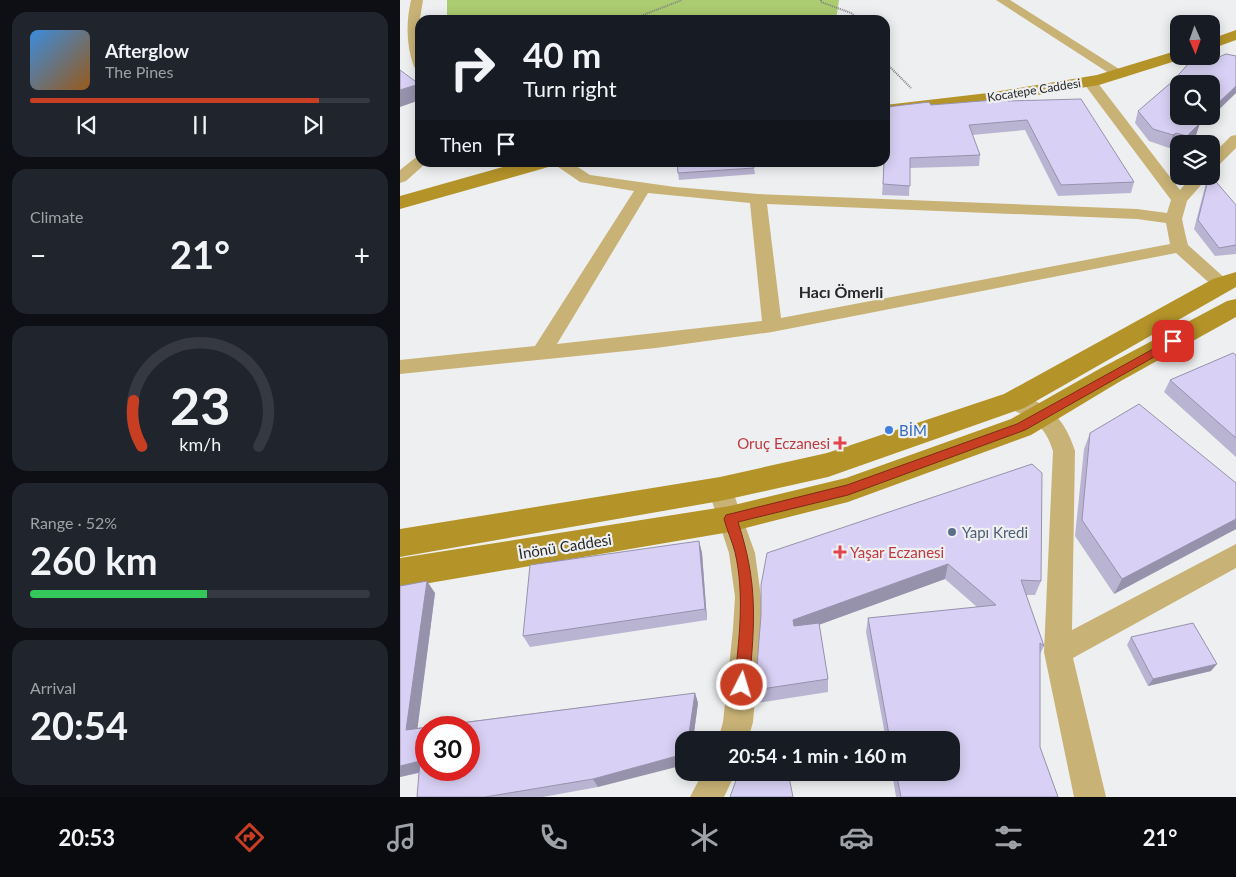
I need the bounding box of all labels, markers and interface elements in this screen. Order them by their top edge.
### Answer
north arrow [1170,15,1220,65]
map controls [1170,15,1220,185]
text: 40 m [523,33,601,75]
icon: right [440,35,505,100]
text: Afterglow [105,39,189,62]
text: The Pines [105,62,174,81]
text: Turn right [523,75,617,102]
street label: Kocatepe Caddesi [986,75,1082,105]
button: search [1170,75,1220,125]
icon: previous [73,111,101,139]
icon: pause [186,111,214,139]
icon: next [299,111,327,139]
icon: arrive [492,130,520,158]
text: Then [440,133,482,156]
button: layers [1170,135,1220,185]
text: Climate [30,207,83,226]
text: 21° [170,231,230,277]
text: − [30,238,46,272]
text: + [354,238,370,272]
district label: Hacı Ömerli [799,282,883,301]
pin [1152,320,1194,362]
icon: arrive [1159,327,1187,355]
text: 23 [170,374,230,436]
place label: BİM [899,421,927,439]
marker: BİM [883,424,895,436]
text: km/h [179,433,221,455]
place label: Oruç Eczanesi [737,434,830,452]
marker: Oruç Eczanesi [834,437,846,449]
text: Range · 52% [30,513,117,532]
place label: Yapı Kredi [962,523,1028,541]
marker: Yapı Kredi [946,526,958,538]
street label: İnönü Caddesi [517,530,613,562]
text: 260 km [30,537,158,583]
place label: Yaşar Eczanesi [850,543,944,561]
marker: Yaşar Eczanesi [834,546,846,558]
position arrow [715,658,767,710]
text: Arrival [30,678,76,697]
text: 20:54 [30,702,128,748]
speed limit sign: 30 [415,716,480,781]
text: 20:54 · 1 min · 160 m [728,744,907,767]
icon: directions [232,820,267,855]
icon: music [384,820,419,855]
icon: phone [536,820,571,855]
icon: climate [687,820,722,855]
icon: car [839,820,874,855]
icon: filters [991,820,1026,855]
text: 20:53 [58,824,115,851]
text: 21° [1143,824,1177,851]

